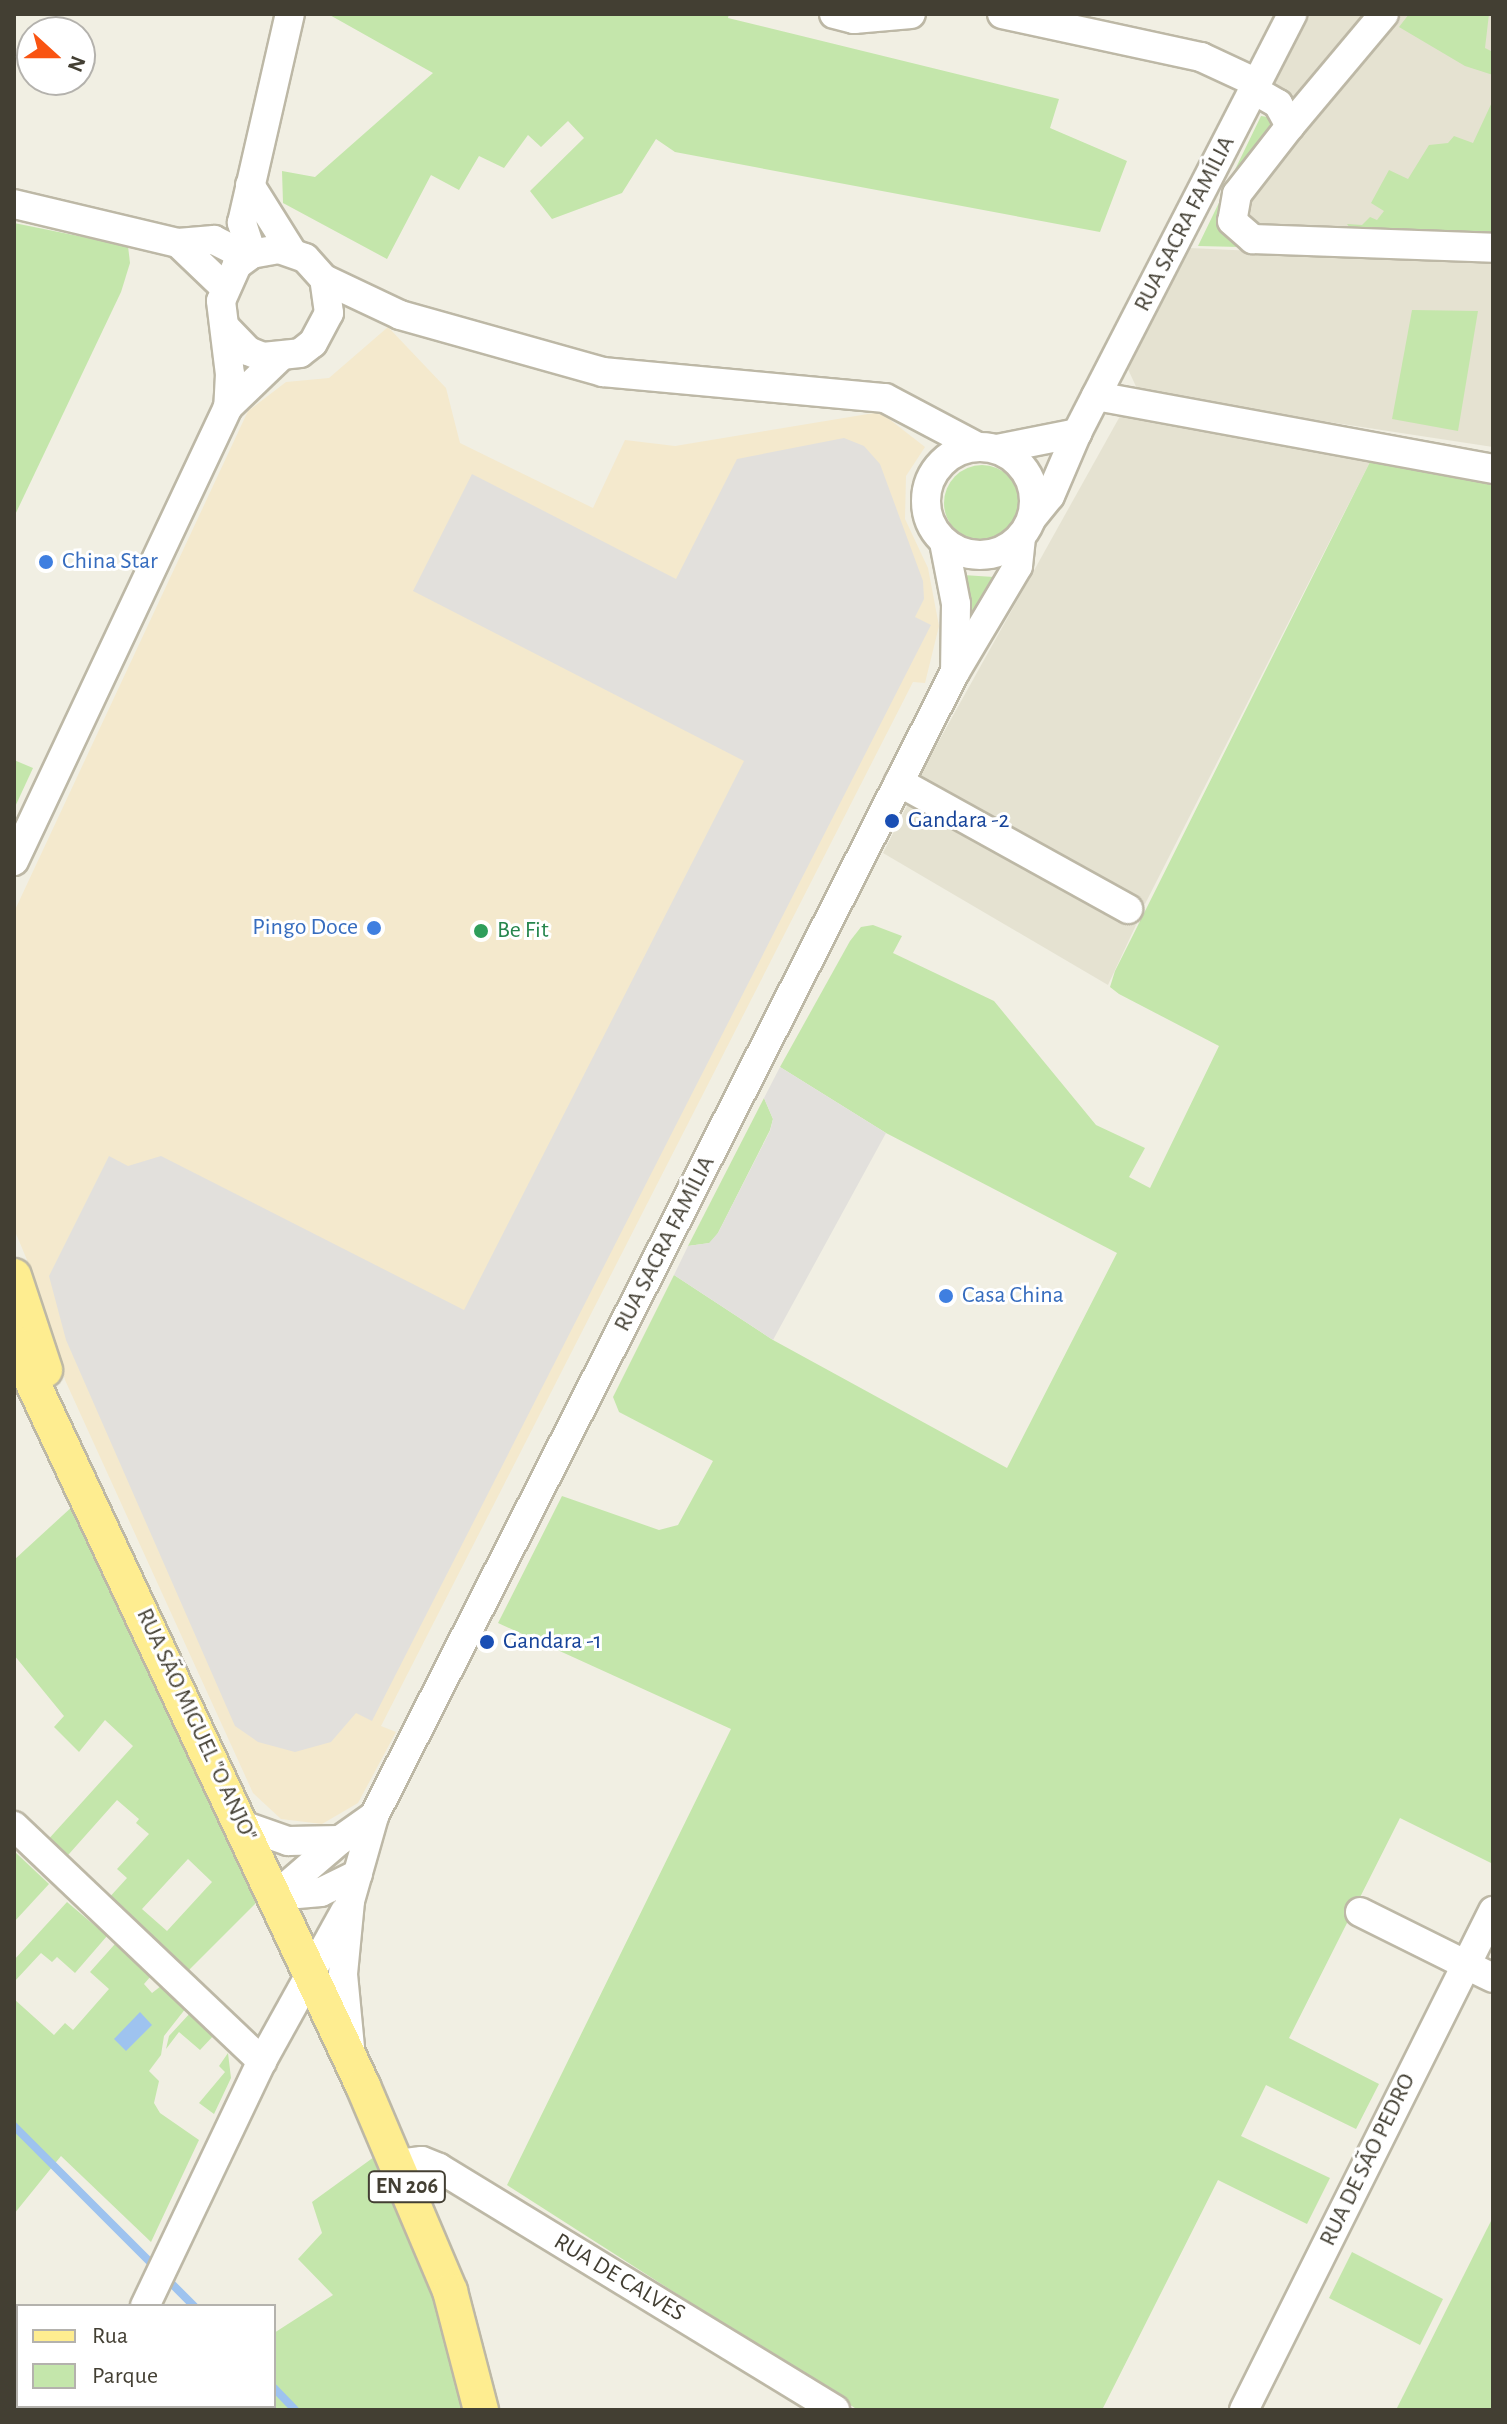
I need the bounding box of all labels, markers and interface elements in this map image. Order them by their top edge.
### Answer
north arrow [16,16,96,96]
text: N [64,53,90,75]
street label: RUA SACRA FAMÍLIA [1128,131,1242,317]
place label: China Star [62,548,158,576]
marker: China Star [37,553,55,571]
place label: Gandara -2 [908,807,1010,835]
marker: Gandara -2 [883,812,901,830]
place label: Pingo Doce [252,914,358,942]
place label: Be Fit [497,917,549,945]
marker: Pingo Doce [365,919,383,937]
marker: Be Fit [472,922,490,940]
street label: RUA SACRA FAMÍLIA [608,1151,722,1337]
place label: Casa China [962,1282,1064,1310]
marker: Casa China [937,1287,955,1305]
street label: RUA SÃO MIGUEL "O ANJO" [129,1604,263,1846]
place label: Gandara -1 [503,1628,602,1656]
marker: Gandara -1 [478,1633,496,1651]
street label: RUA DE SÃO PEDRO [1314,2069,1422,2251]
road number: EN 206 [367,2169,447,2205]
street label: RUA DE CALVES [548,2228,690,2328]
legend [16,2304,276,2408]
text: Rua [92,2324,128,2348]
text: Parque [92,2364,158,2388]

